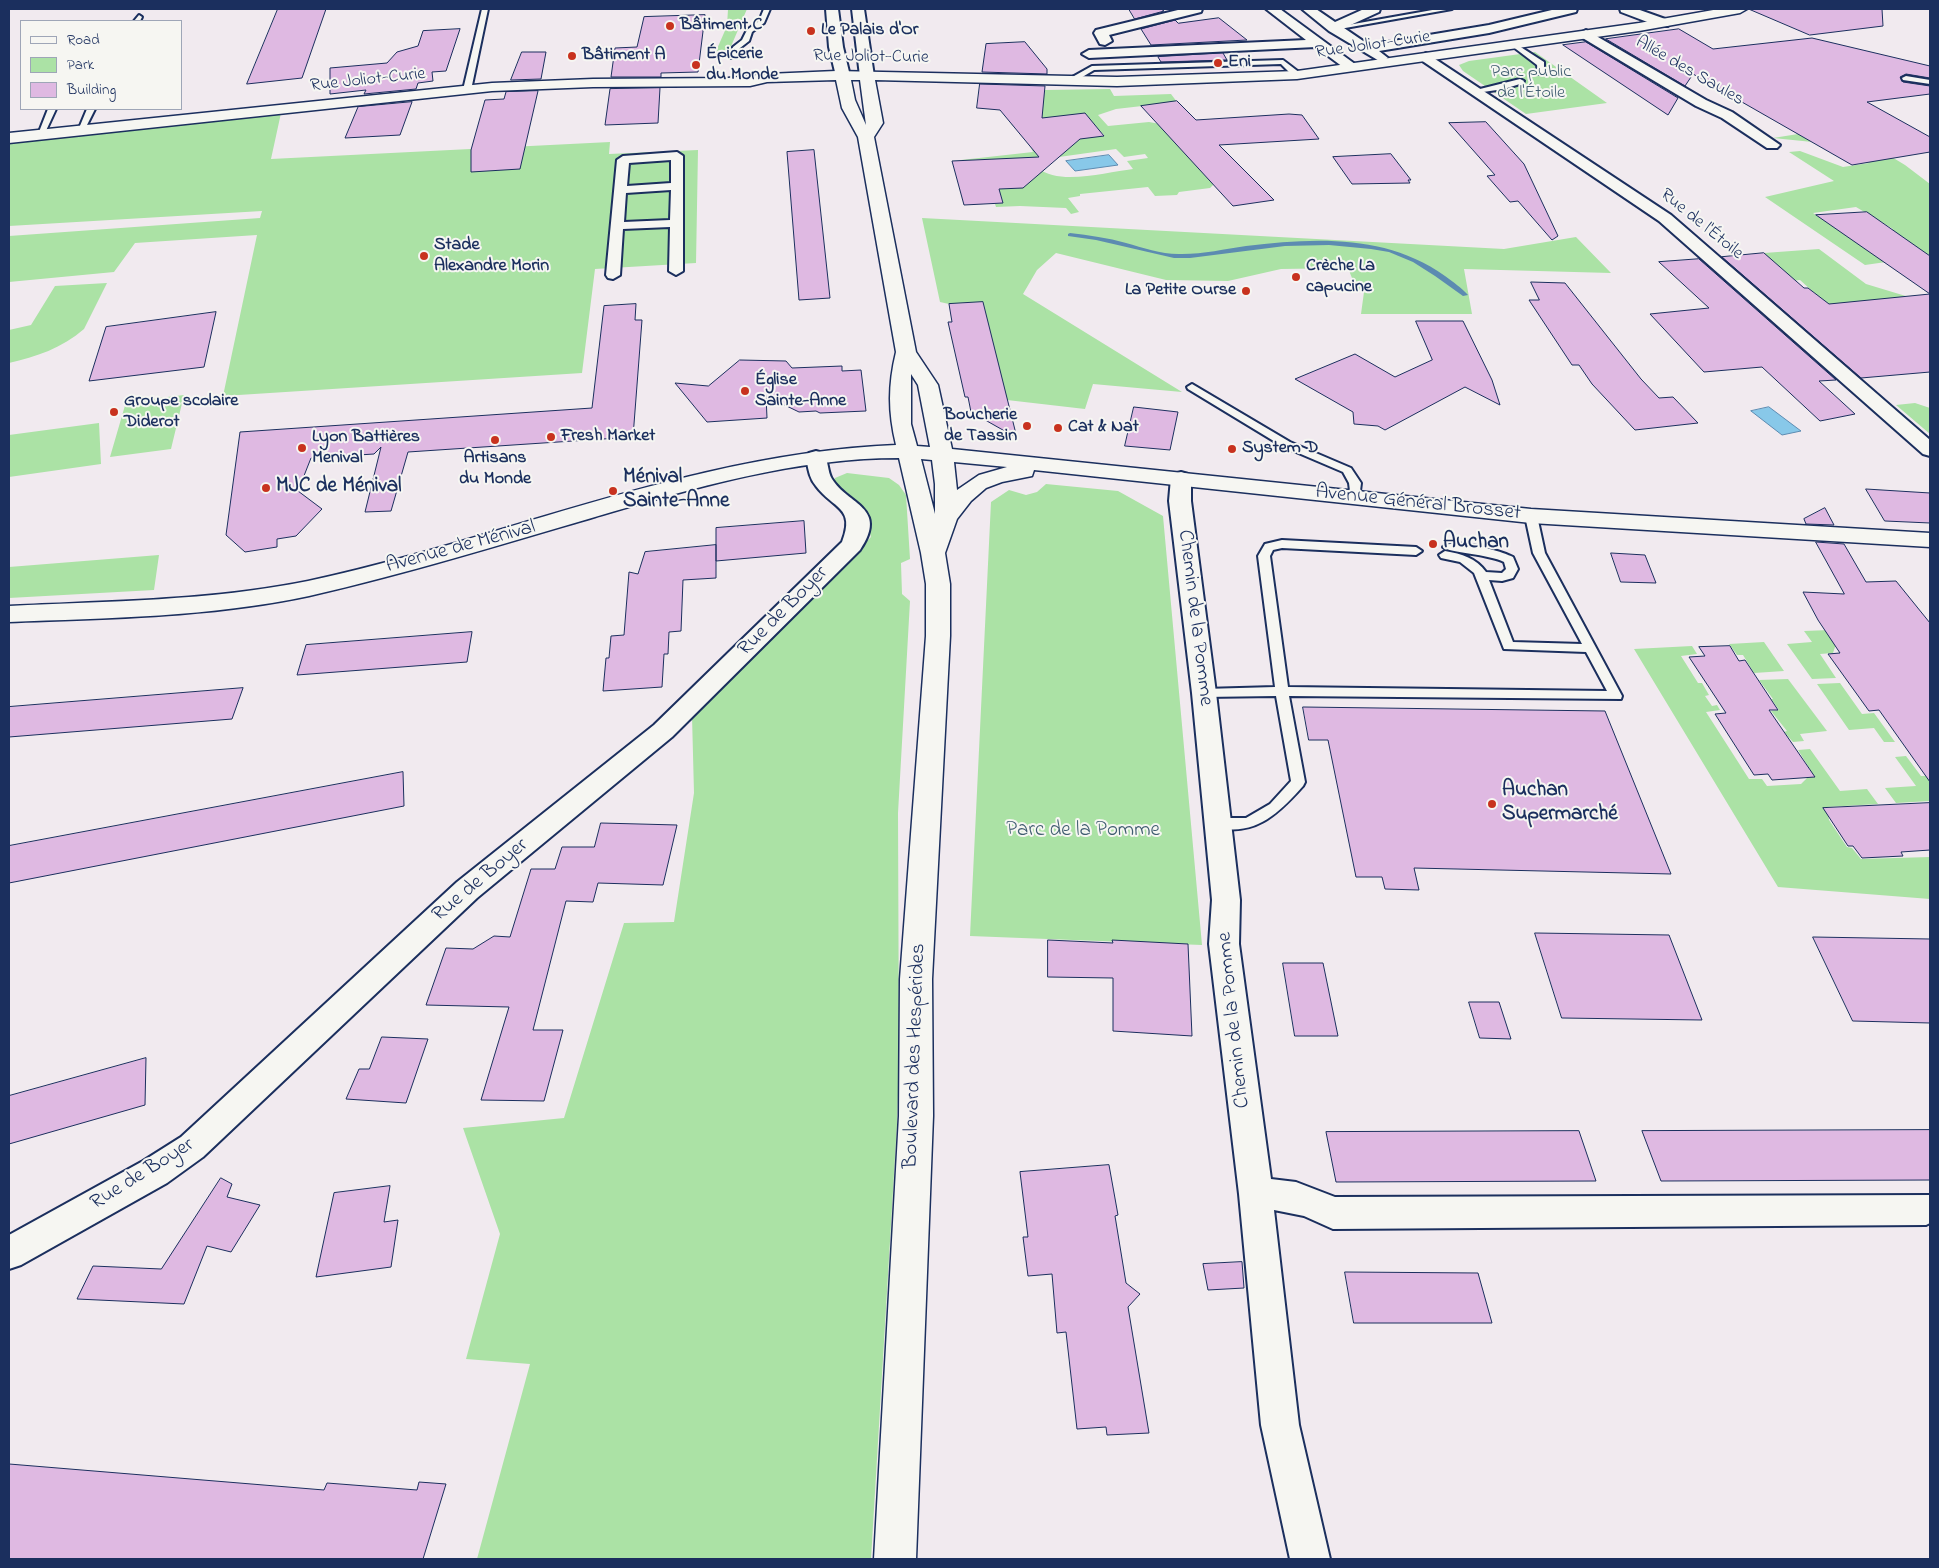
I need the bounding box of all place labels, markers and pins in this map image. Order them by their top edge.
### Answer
place label: Bâtiment C [680,15,762,37]
marker: Bâtiment C [664,20,676,32]
place label: Le Palais d'Or [821,20,918,42]
marker: Le Palais d'Or [805,25,817,37]
place label: Épicerie du Monde [706,44,778,86]
place label: Bâtiment A [582,45,666,67]
marker: Bâtiment A [566,50,578,62]
place label: Eni [1228,52,1251,74]
marker: Eni [1212,57,1224,69]
marker: Épicerie du Monde [690,59,702,71]
place label: Stade Alexandre Morin [434,235,549,278]
marker: Stade Alexandre Morin [418,250,430,262]
place label: Crèche La capucine [1306,256,1375,298]
marker: Crèche La capucine [1290,271,1302,283]
place label: La Petite Ourse [1125,280,1236,302]
marker: La Petite Ourse [1240,285,1252,297]
place label: Église Sainte-Anne [755,370,846,412]
marker: Église Sainte-Anne [739,385,751,397]
place label: Groupe scolaire Diderot [124,391,238,434]
place label: Boucherie de Tassin [944,405,1017,448]
marker: Groupe scolaire Diderot [108,406,120,418]
place label: Cat & Nat [1068,417,1139,439]
marker: Boucherie de Tassin [1021,420,1033,432]
marker: Cat & Nat [1052,422,1064,434]
place label: Fresh Market [561,426,655,448]
place label: Lyon Battières Menival [312,427,420,469]
marker: Fresh Market [545,431,557,443]
marker: Artisans du Monde [489,434,501,446]
place label: System D [1242,438,1319,460]
marker: Lyon Battières Menival [296,442,308,454]
marker: System D [1226,443,1238,455]
place label: Artisans du Monde [459,448,531,490]
place label: Ménival Sainte-Anne [623,466,729,516]
place label: MJC de Ménival [276,475,401,501]
marker: MJC de Ménival [260,482,272,494]
marker: Ménival Sainte-Anne [607,485,619,497]
place label: Auchan [1443,531,1509,557]
marker: Auchan [1427,538,1439,550]
place label: Auchan Supermarché [1502,779,1618,829]
marker: Auchan Supermarché [1486,798,1498,810]

